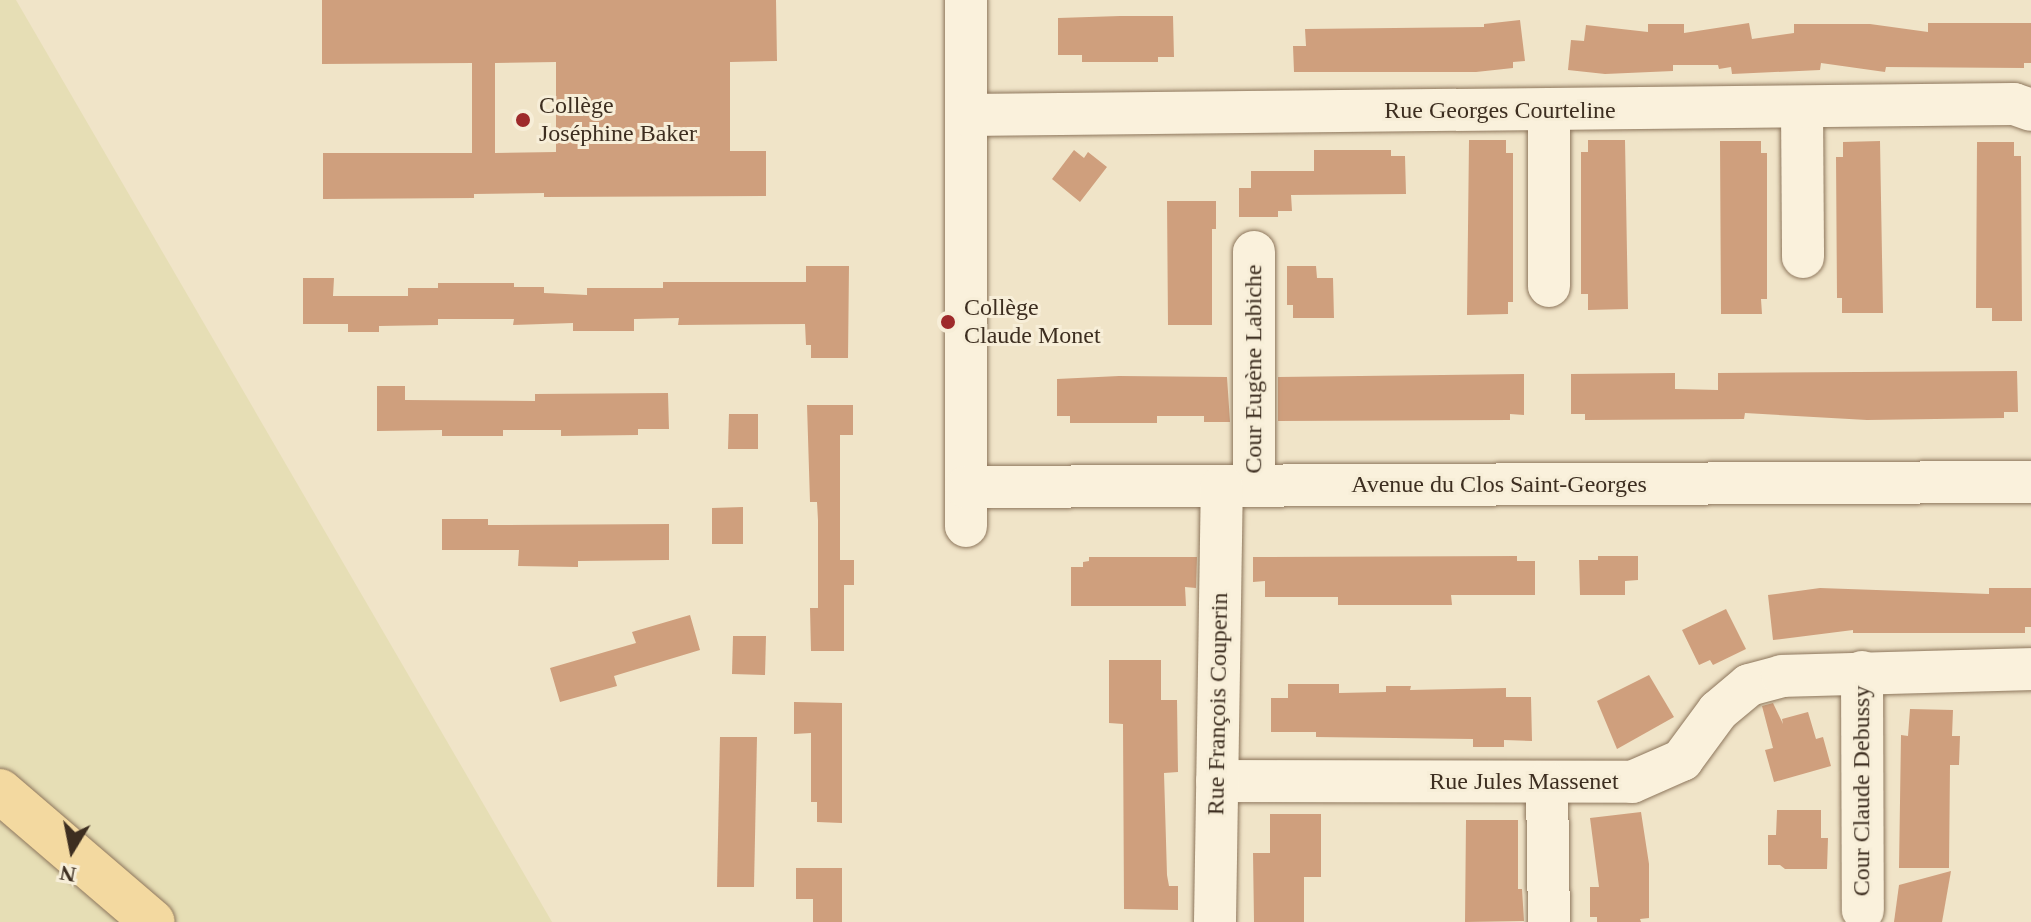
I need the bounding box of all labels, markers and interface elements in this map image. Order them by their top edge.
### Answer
place label: Collège Joséphine Baker [539,92,697,148]
street label: Rue Georges Courteline [1384,97,1616,125]
marker: Collège Joséphine Baker [514,111,532,129]
street label: Cour Eugène Labiche [1240,264,1268,474]
place label: Collège Claude Monet [964,294,1101,350]
marker: Collège Claude Monet [939,313,957,331]
street label: Avenue du Clos Saint-Georges [1351,471,1647,499]
street label: Rue François Couperin [1202,592,1234,816]
street label: Cour Claude Debussy [1848,686,1876,896]
street label: Rue Jules Massenet [1429,768,1619,796]
north arrow [32,810,112,890]
text: N [58,860,78,888]

